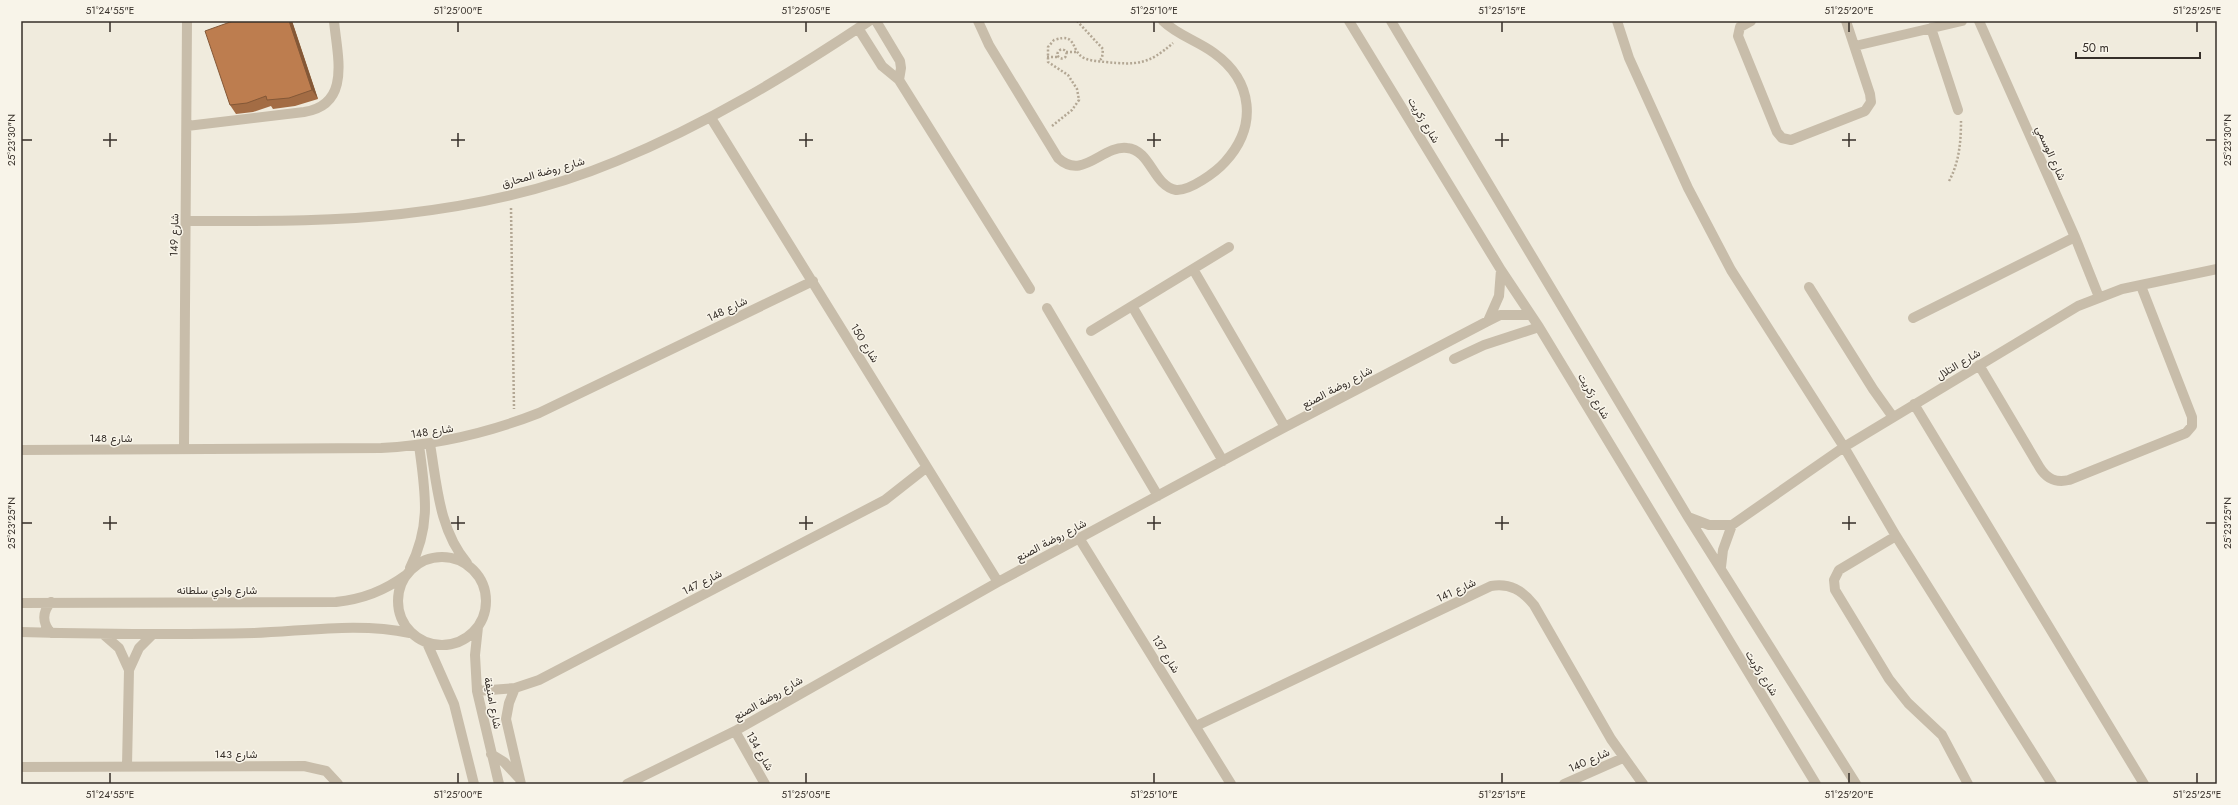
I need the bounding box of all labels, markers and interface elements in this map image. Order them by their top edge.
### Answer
text: 51°24'55"E [86,3,134,18]
text: 51°25'00"E [433,3,483,18]
text: 51°25'05"E [782,3,830,18]
text: 51°25'10"E [1130,3,1178,18]
text: 51°25'15"E [1478,3,1526,18]
text: 51°25'20"E [1825,3,1873,18]
text: 51°25'25"E [2173,3,2221,18]
scale bar [2076,34,2200,60]
text: 50 m [2082,39,2109,57]
street label: شارع زكريت [1404,94,1444,146]
text: 25°23'30"N [4,114,19,166]
text: 25°23'30"N [2220,114,2235,166]
street label: شارع الوسمي [2030,123,2070,184]
street label: شارع روضة المحارق [500,152,587,191]
street label: شارع 149 [166,213,182,257]
street label: شارع 148 [704,292,750,326]
street label: شارع 150 [847,320,883,366]
street label: شارع التلال [1933,344,1983,383]
street label: شارع روضة الصنع [1299,362,1375,412]
street label: شارع زكريت [1574,370,1614,422]
street label: شارع 148 [410,420,455,442]
street label: شارع 148 [90,430,133,446]
text: 25°23'25"N [4,497,19,549]
text: 25°23'25"N [2220,497,2235,549]
street label: شارع روضة الصنع [1013,515,1089,565]
street label: شارع 147 [679,565,725,599]
street label: شارع 141 [1434,574,1479,606]
street label: شارع وادي سلطانه [177,582,258,600]
street label: شارع 137 [1148,632,1184,676]
street label: شارع زكريت [1742,647,1782,699]
street label: شارع روضة الصنع [730,672,806,724]
street label: شارع امنيفة [480,676,506,731]
street label: شارع 134 [742,728,778,774]
street label: شارع 140 [1566,744,1612,776]
street label: شارع 143 [215,746,258,762]
text: 51°24'55"E [86,787,134,802]
text: 51°25'00"E [433,787,483,802]
text: 51°25'05"E [782,787,830,802]
text: 51°25'10"E [1130,787,1178,802]
text: 51°25'15"E [1478,787,1526,802]
text: 51°25'20"E [1825,787,1873,802]
text: 51°25'25"E [2173,787,2221,802]

